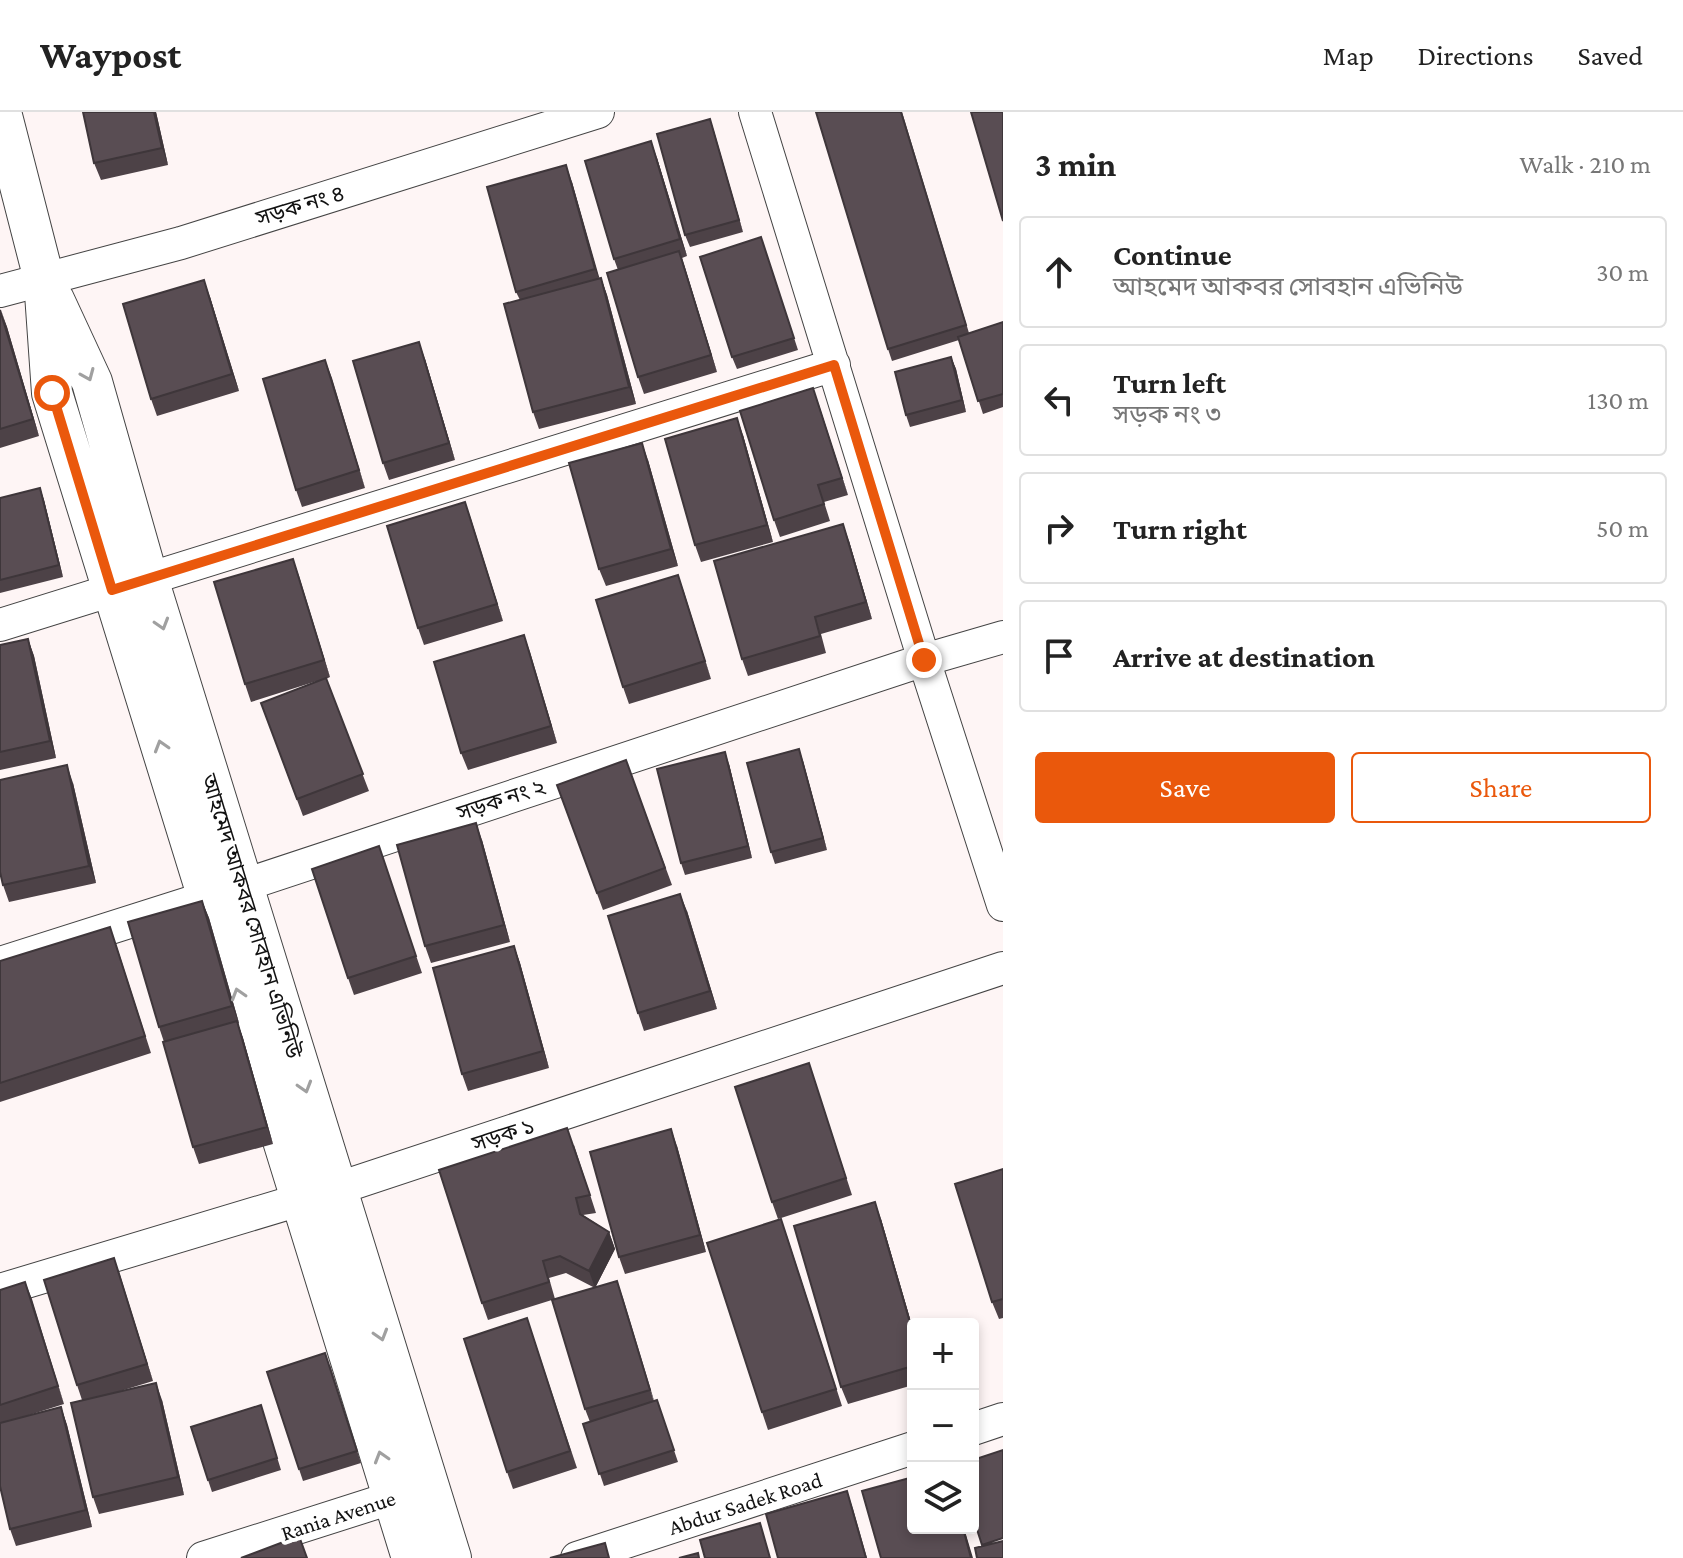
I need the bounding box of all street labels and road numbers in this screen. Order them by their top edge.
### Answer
street label: সড়ক নং ৪ [252,180,347,231]
street label: আহমেদ আকবর সোবহান এভিনিউ [196,770,307,1062]
street label: সড়ক নং ২ [453,773,548,826]
street label: সড়ক ১ [468,1113,538,1157]
street label: Abdur Sadek Road [665,1467,825,1540]
street label: Rania Avenue [278,1485,399,1546]

